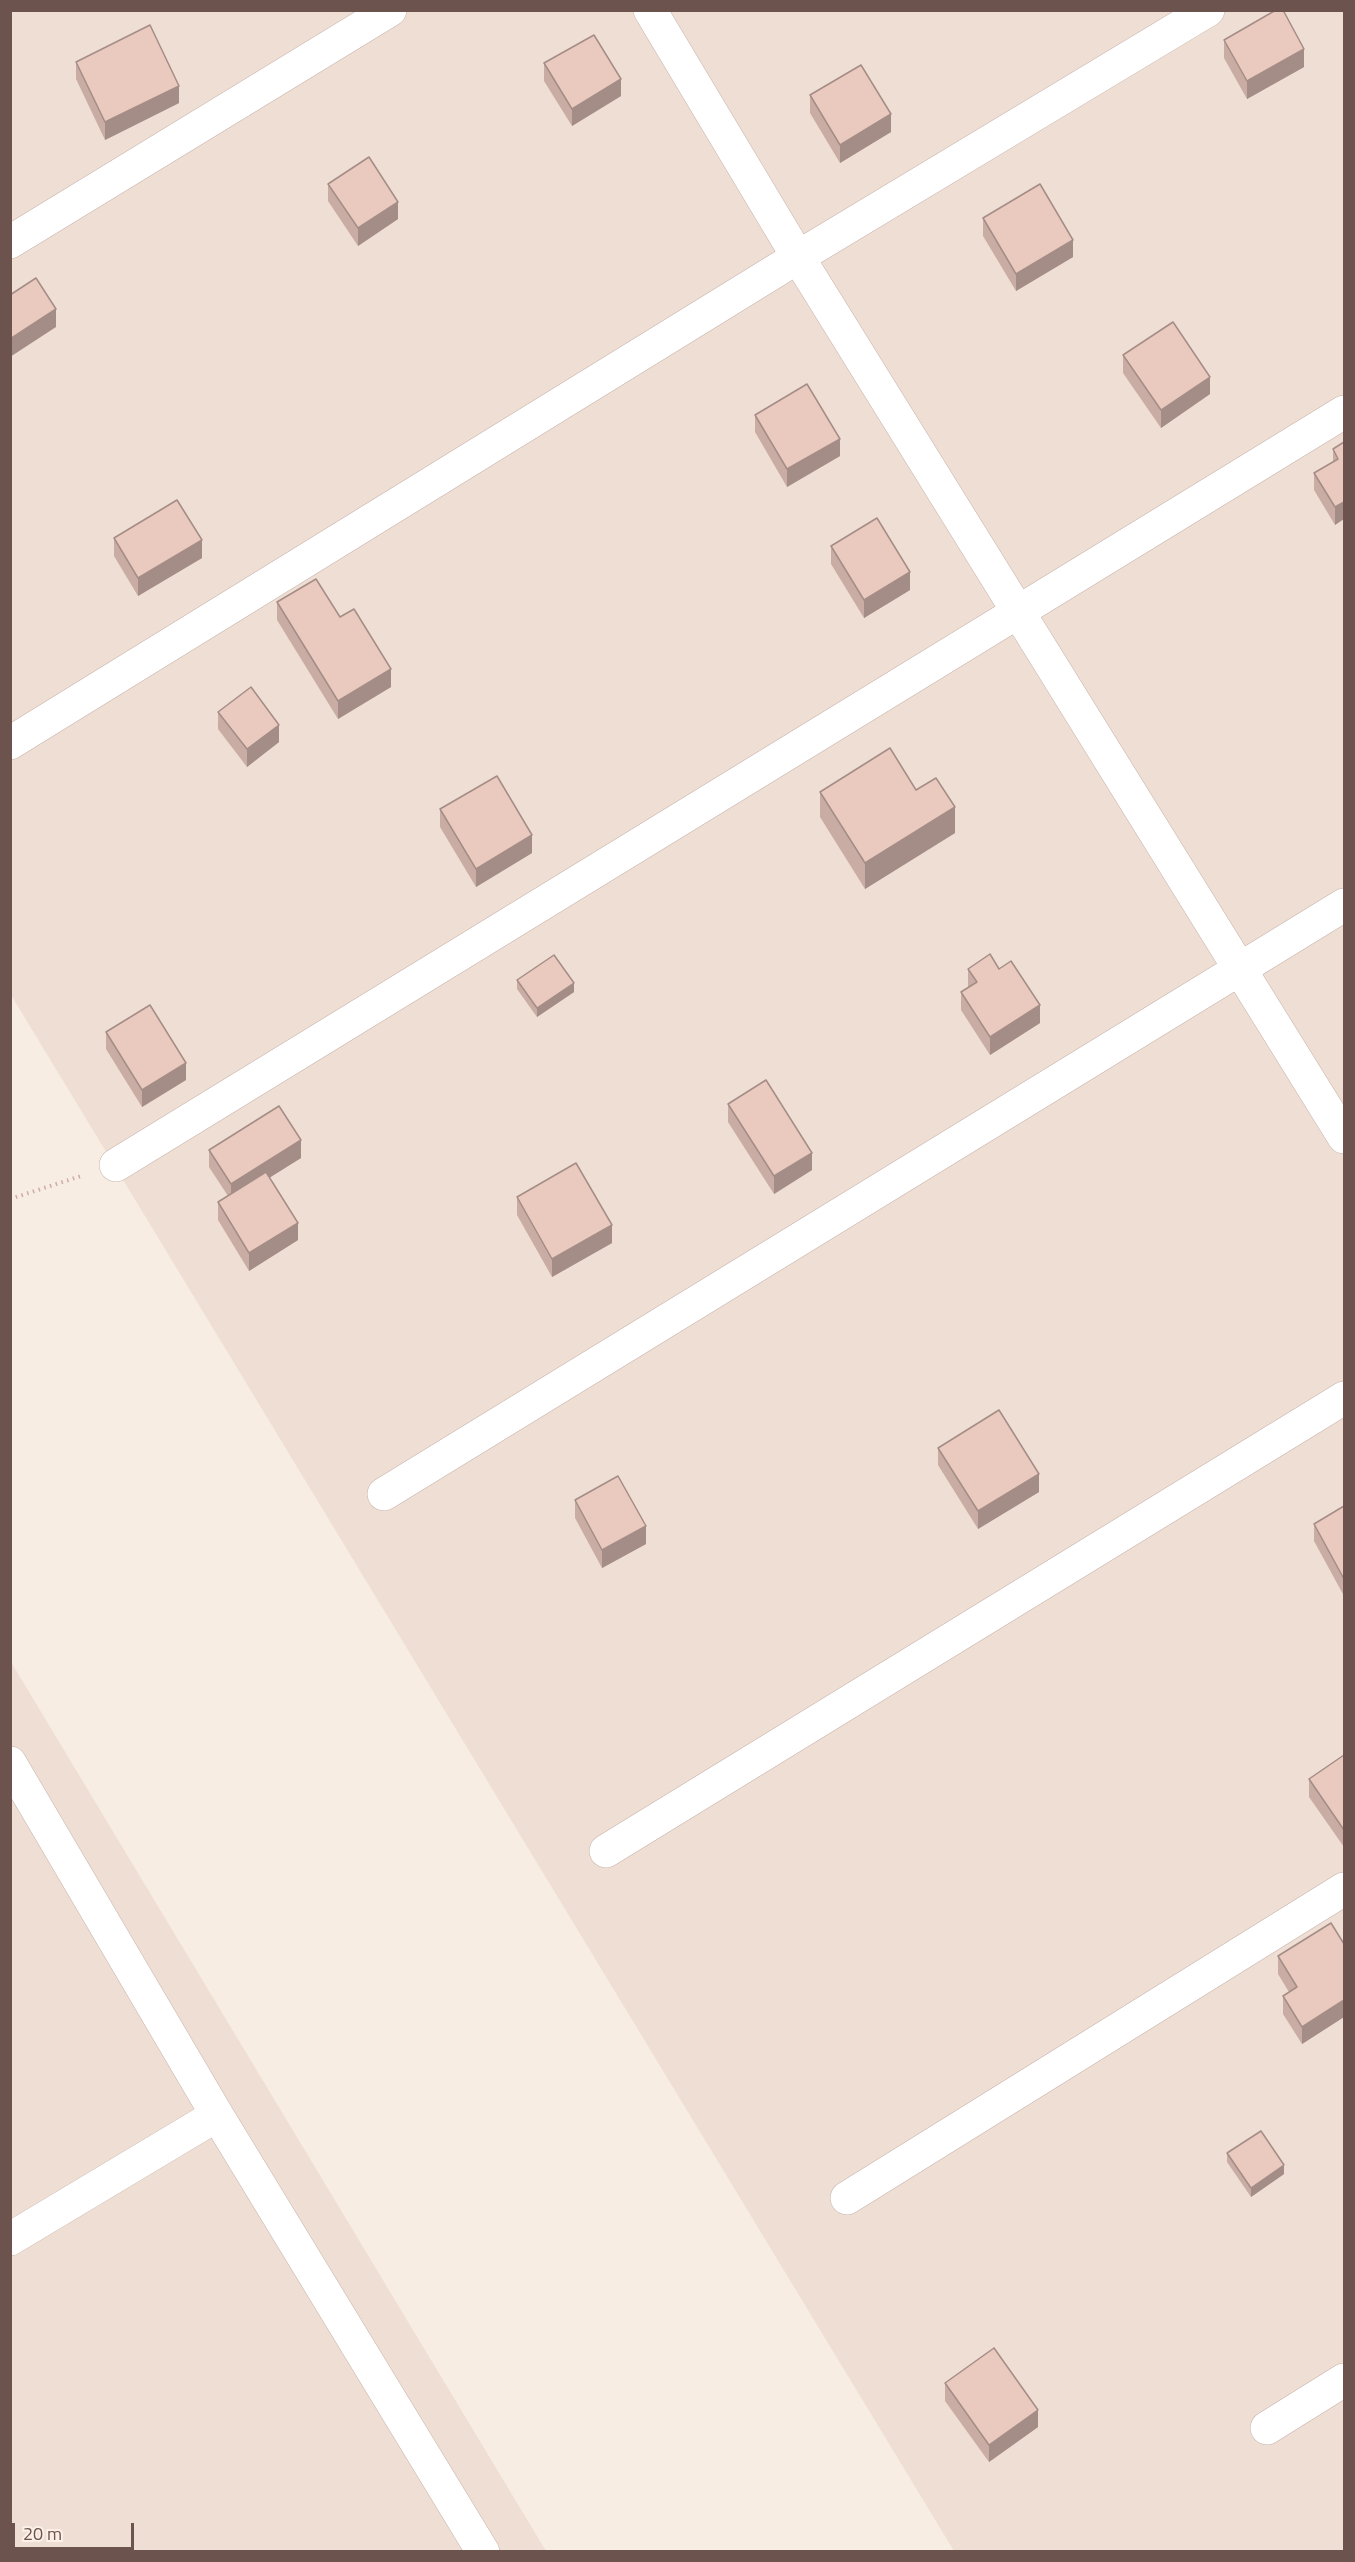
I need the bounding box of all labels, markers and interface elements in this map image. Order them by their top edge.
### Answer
scale bar [15,2511,136,2549]
text: 20 m [23,2520,62,2547]

